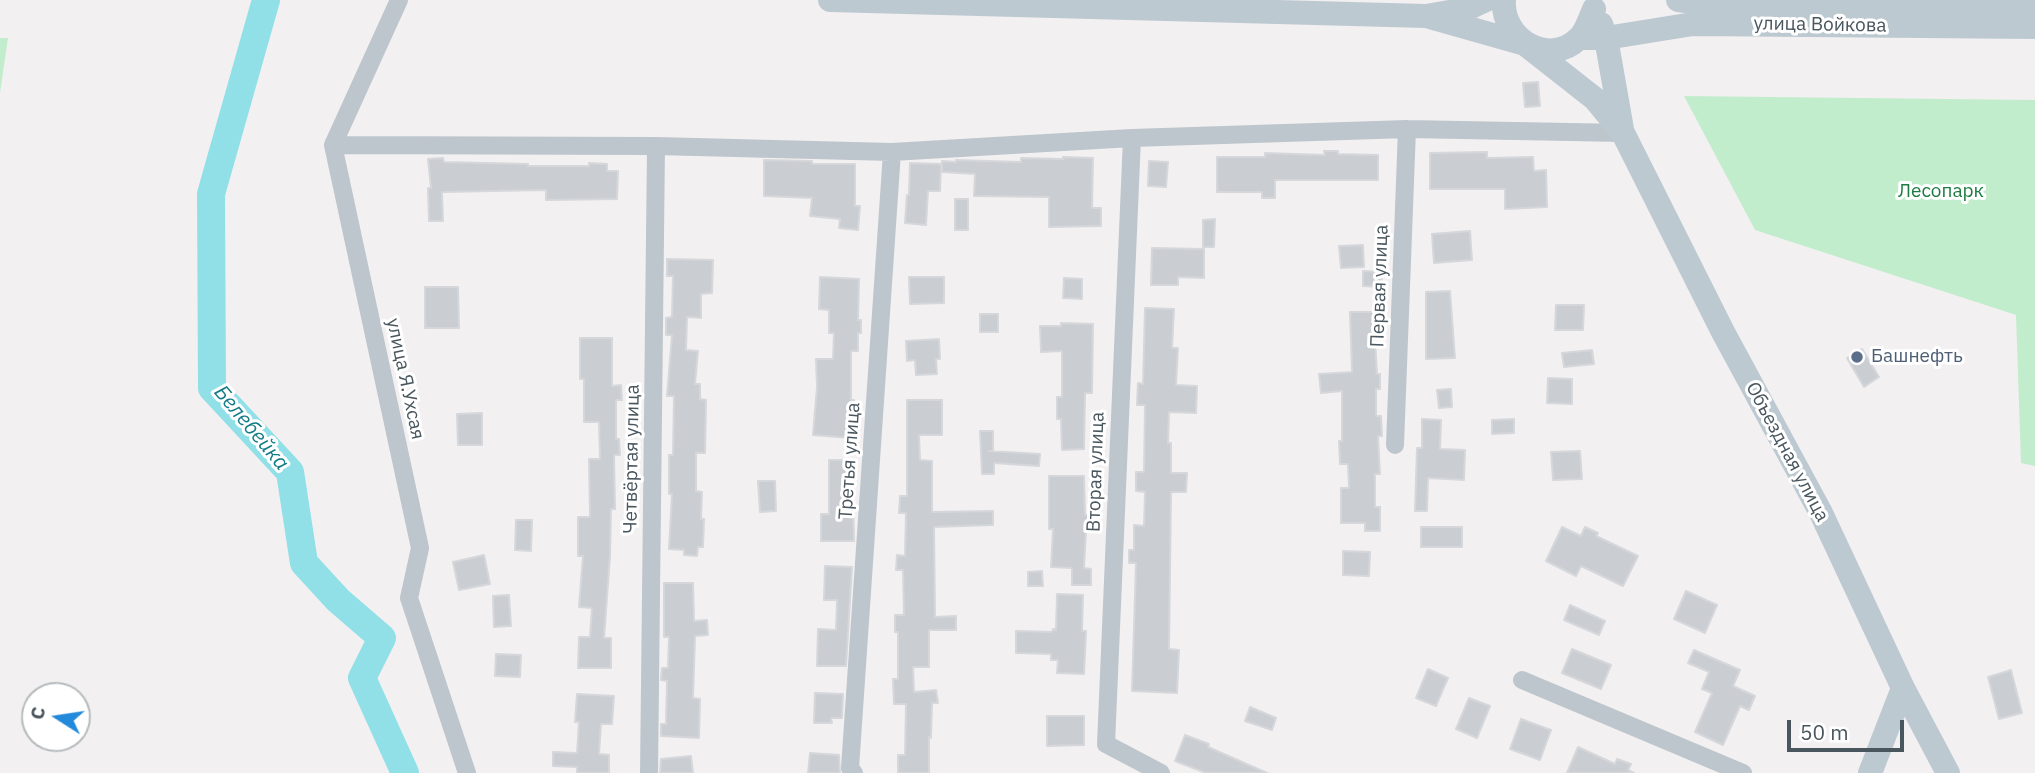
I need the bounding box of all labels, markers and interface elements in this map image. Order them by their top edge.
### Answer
street label: улица Войкова [1753,12,1887,38]
park label: Лесопарк [1898,181,1984,203]
street label: Первая улица [1366,224,1394,348]
street label: улица Я.Ухсая [381,316,429,442]
place label: Башнефть [1871,346,1963,368]
marker: Башнефть [1849,349,1865,365]
street label: Объездная улица [1741,378,1833,526]
water label: Белебейка [208,380,294,476]
street label: Четвёртая улица [619,384,645,534]
street label: Третья улица [835,402,865,520]
street label: Вторая улица [1083,412,1109,532]
north arrow [21,682,91,752]
text: С [24,705,50,722]
scale bar [1790,706,1907,750]
text: 50 m [1800,718,1849,746]

